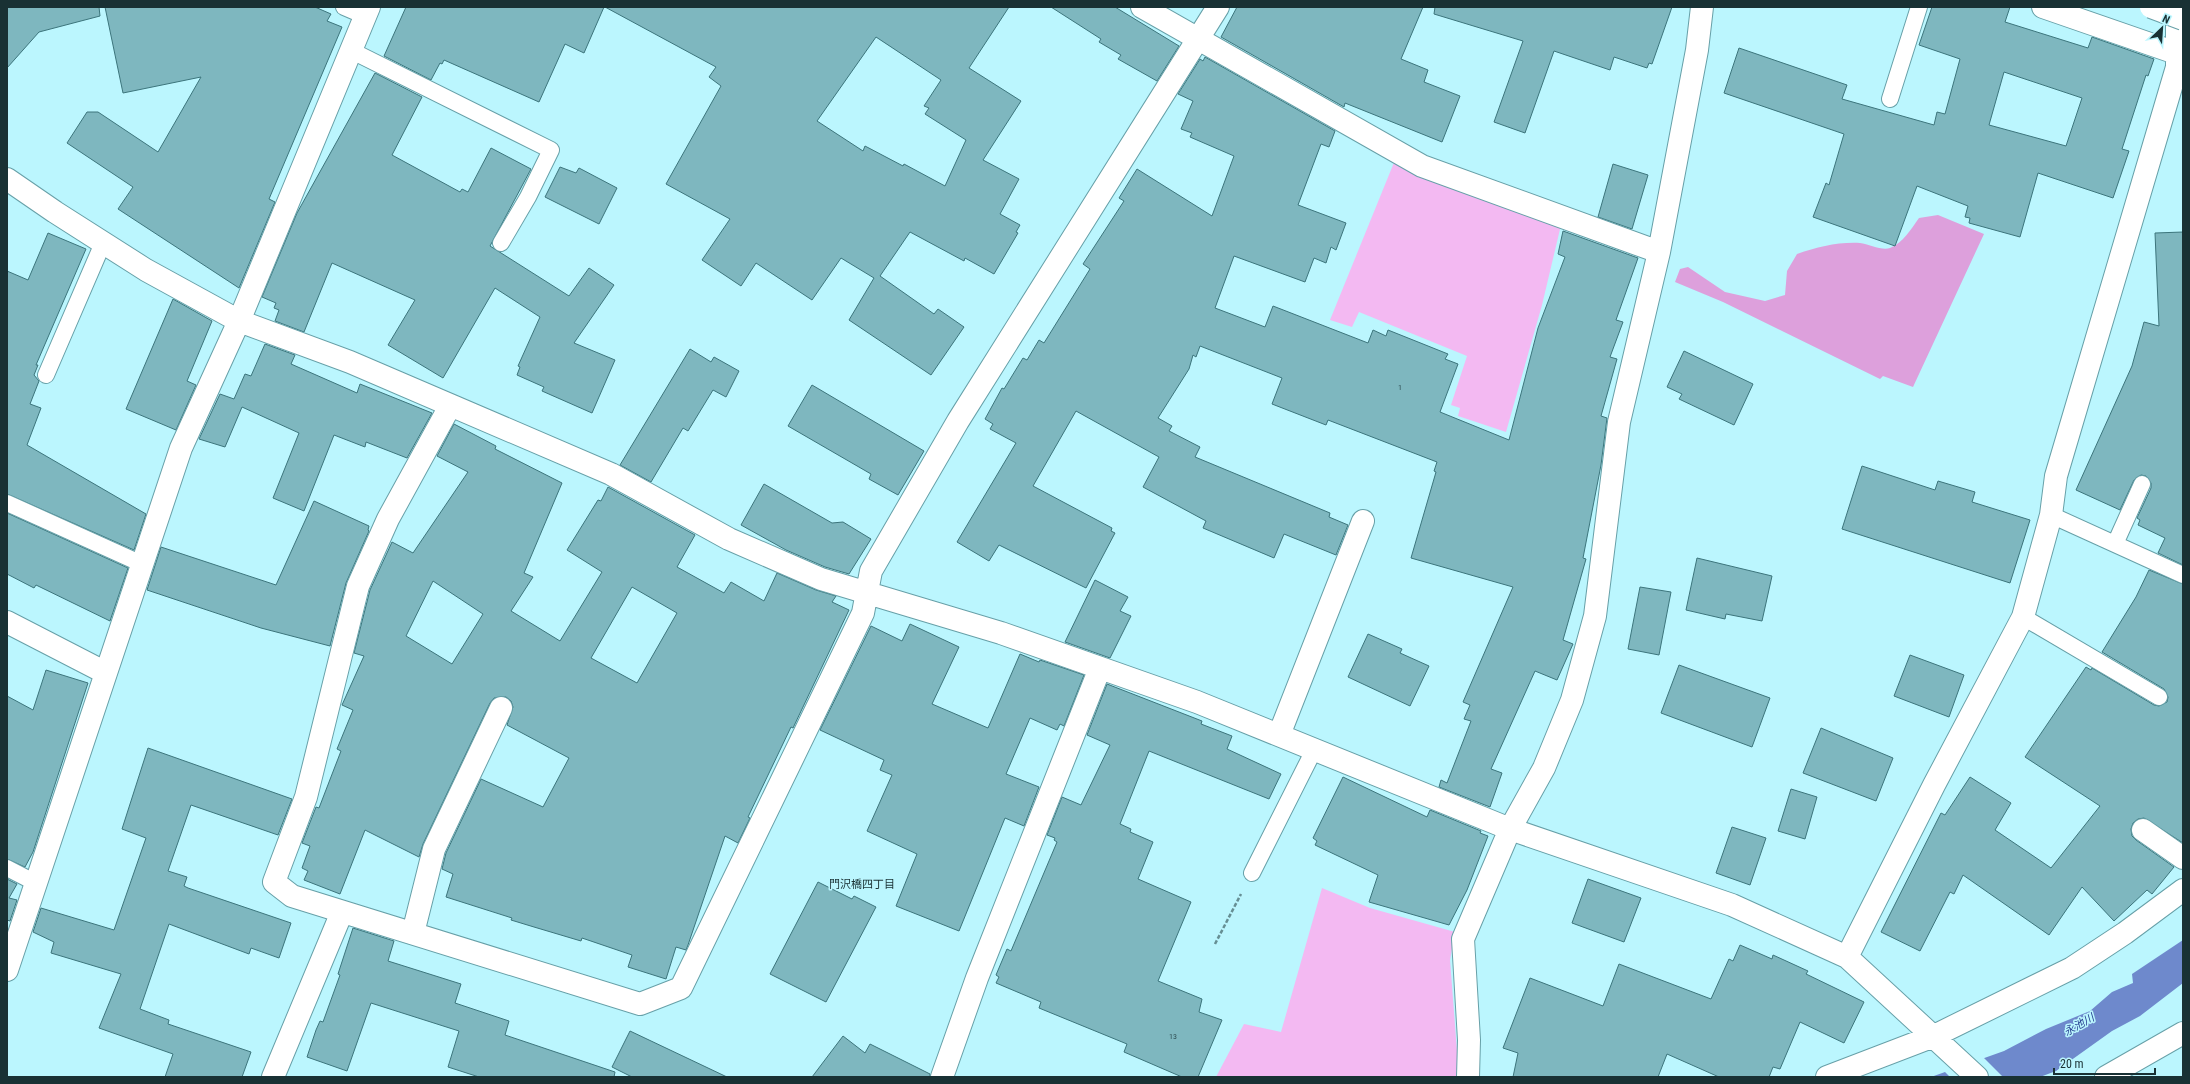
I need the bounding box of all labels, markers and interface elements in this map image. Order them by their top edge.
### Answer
north arrow [2142,8,2182,48]
text: N [2160,12,2172,27]
house number: 1 [1398,383,1402,392]
district label: 門沢橋四丁目 [829,878,895,891]
water label: 永池川 [2061,1011,2097,1039]
house number: 13 [1169,1032,1177,1041]
scale bar [2054,1050,2155,1076]
text: 20 m [2060,1057,2084,1071]

